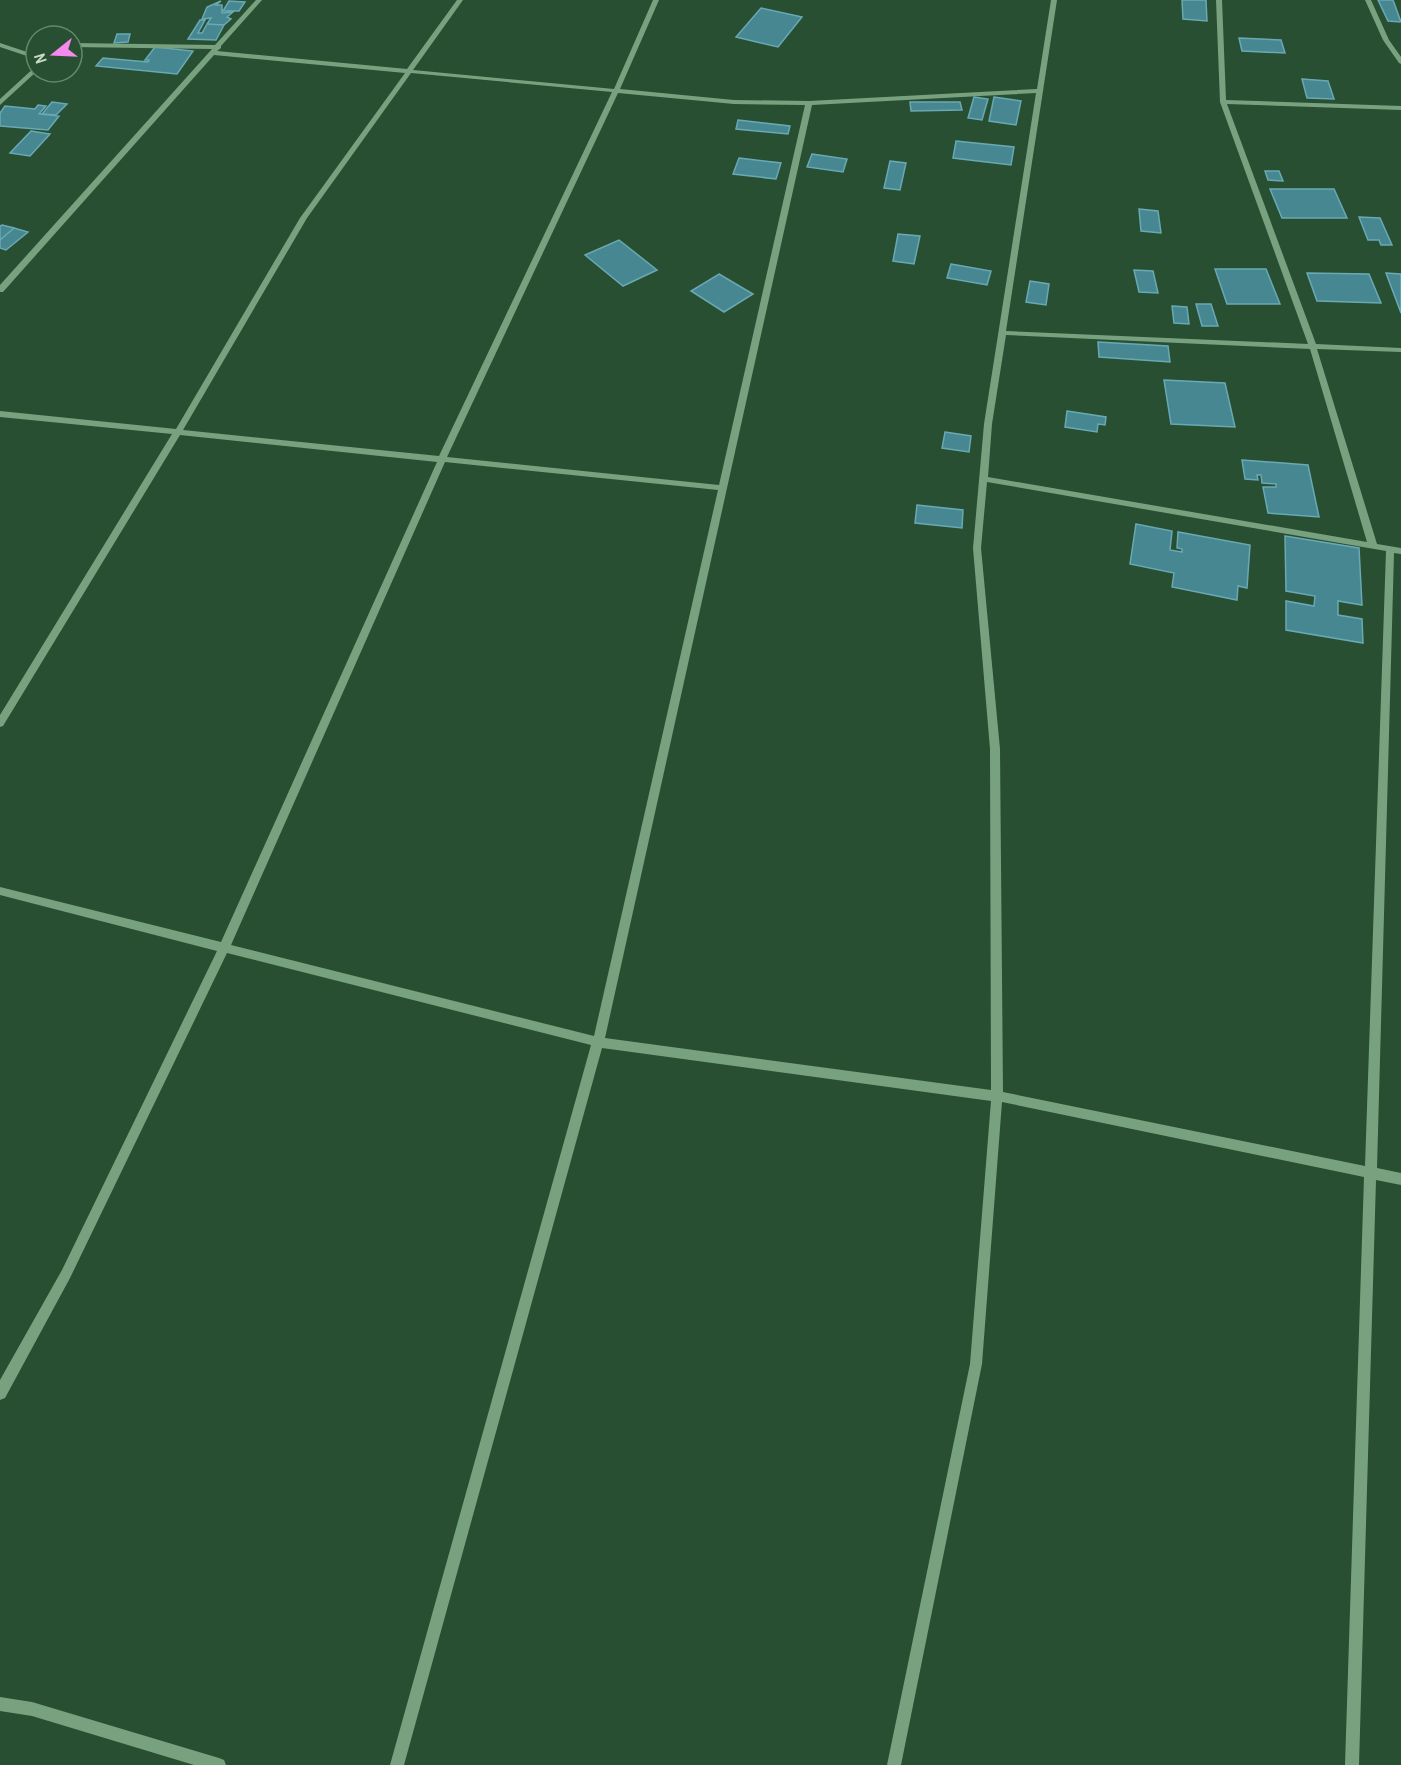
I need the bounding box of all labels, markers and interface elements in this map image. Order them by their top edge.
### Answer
north arrow [24,24,84,84]
text: N [28,51,52,67]

